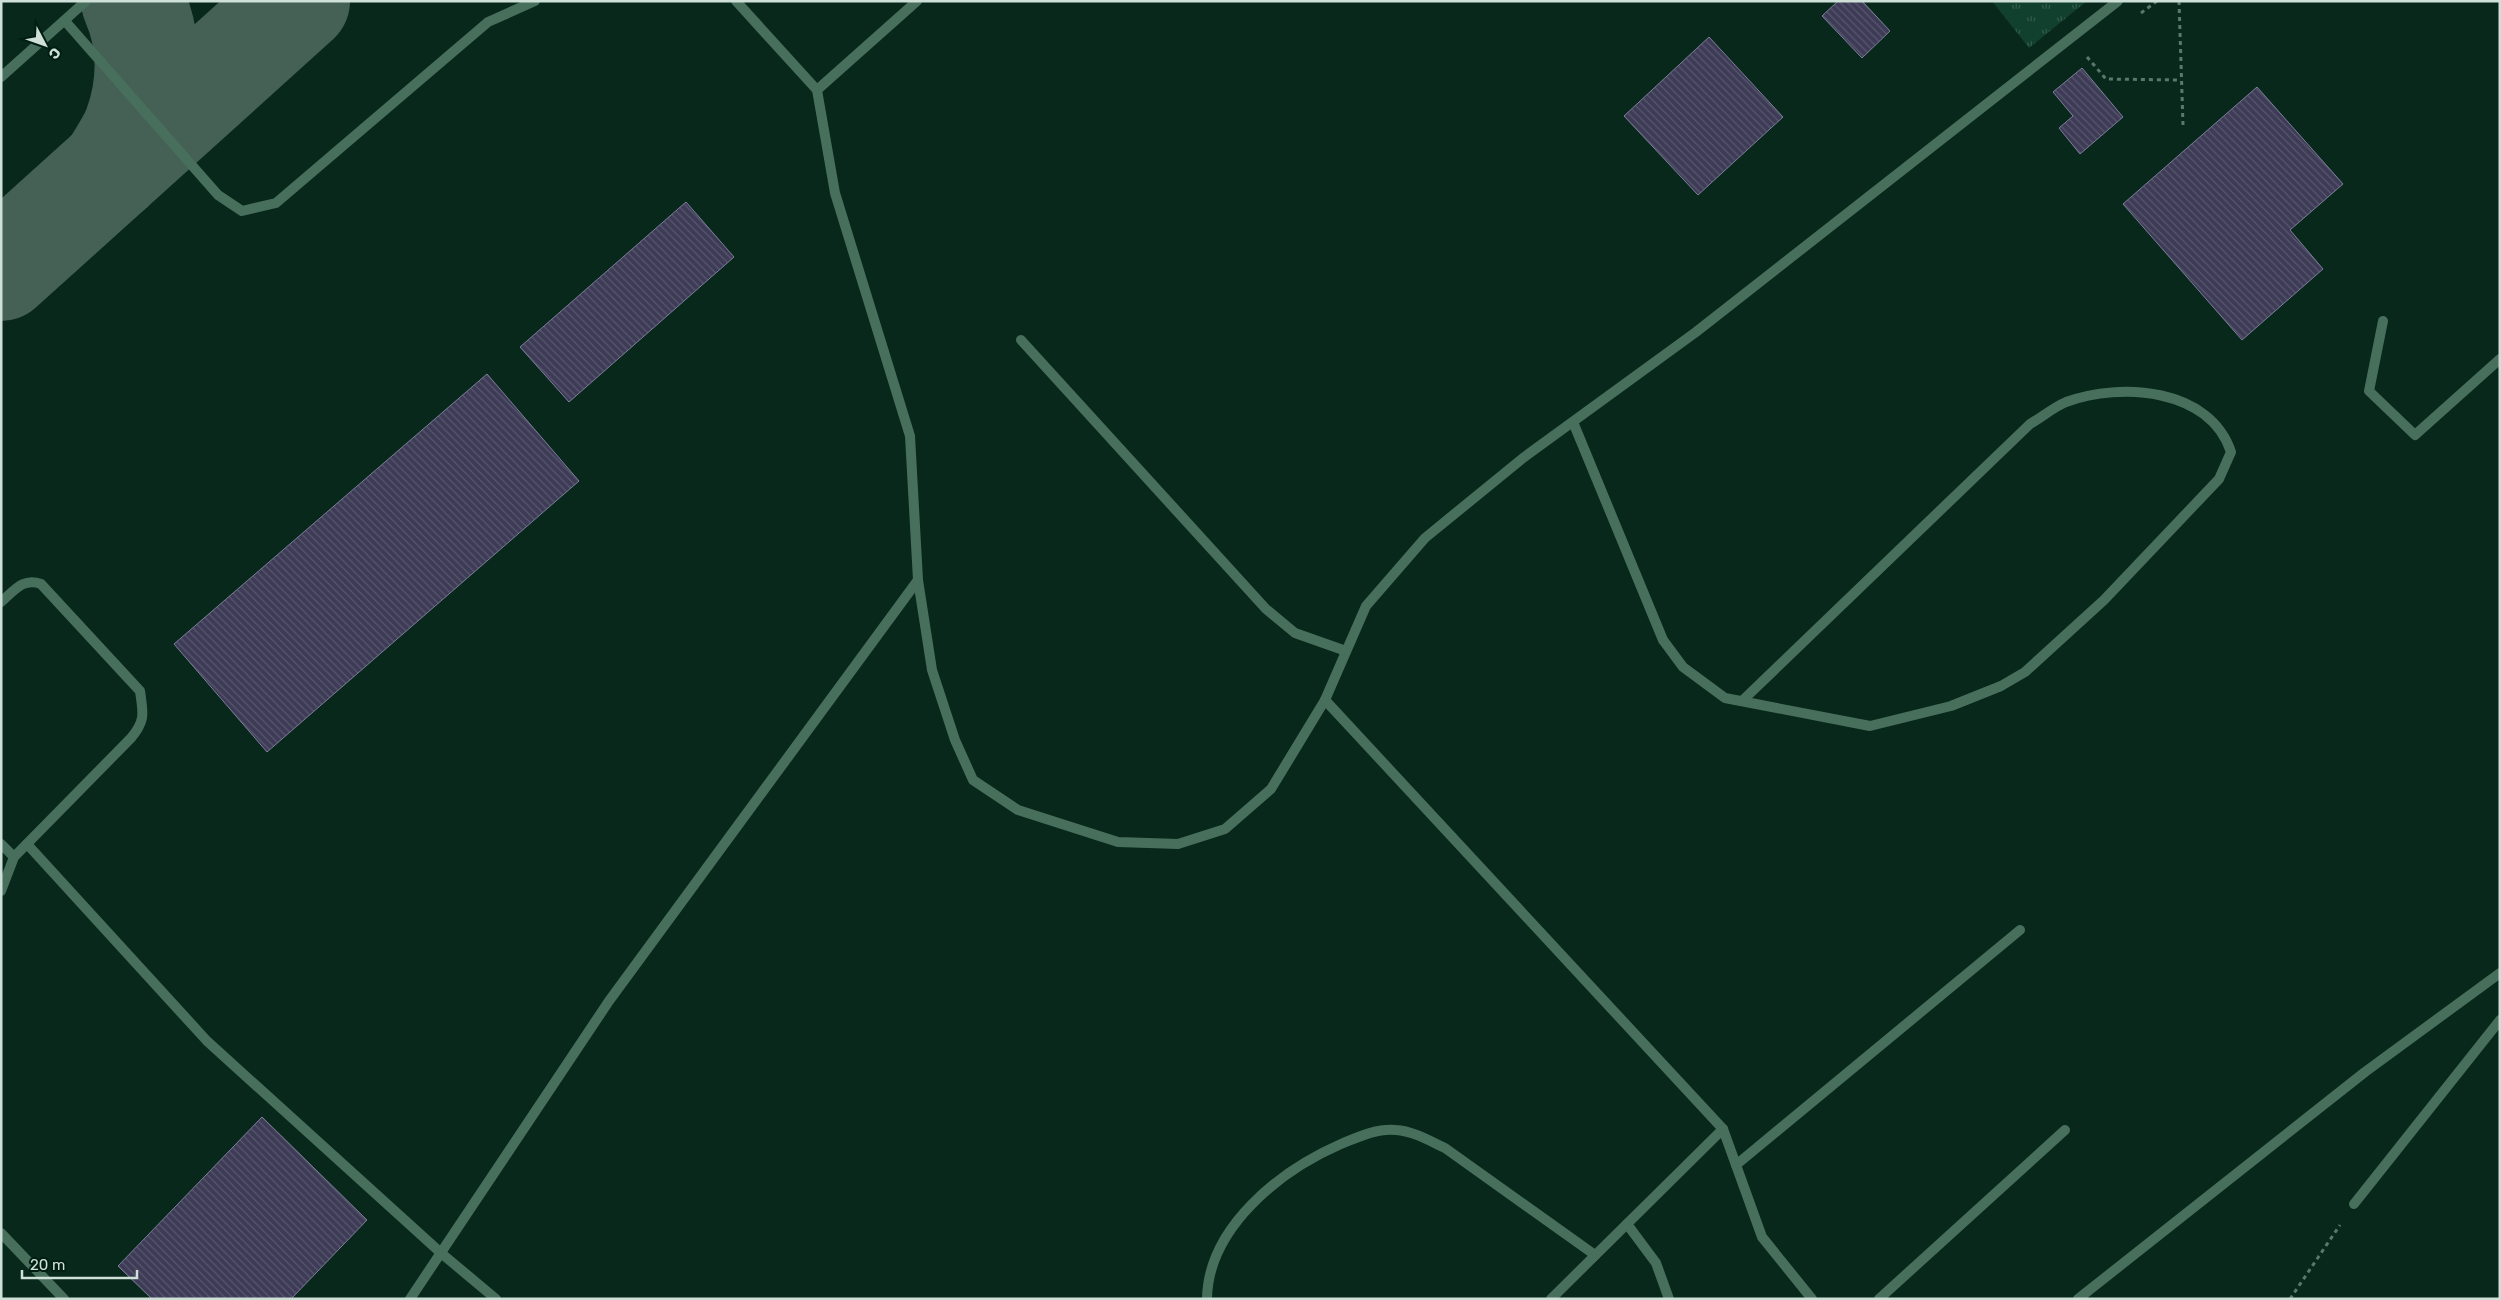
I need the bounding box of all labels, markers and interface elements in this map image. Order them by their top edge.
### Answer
north arrow [20,20,70,70]
text: С [45,44,64,63]
scale bar [22,1248,138,1280]
text: 20 m [30,1256,65,1274]

